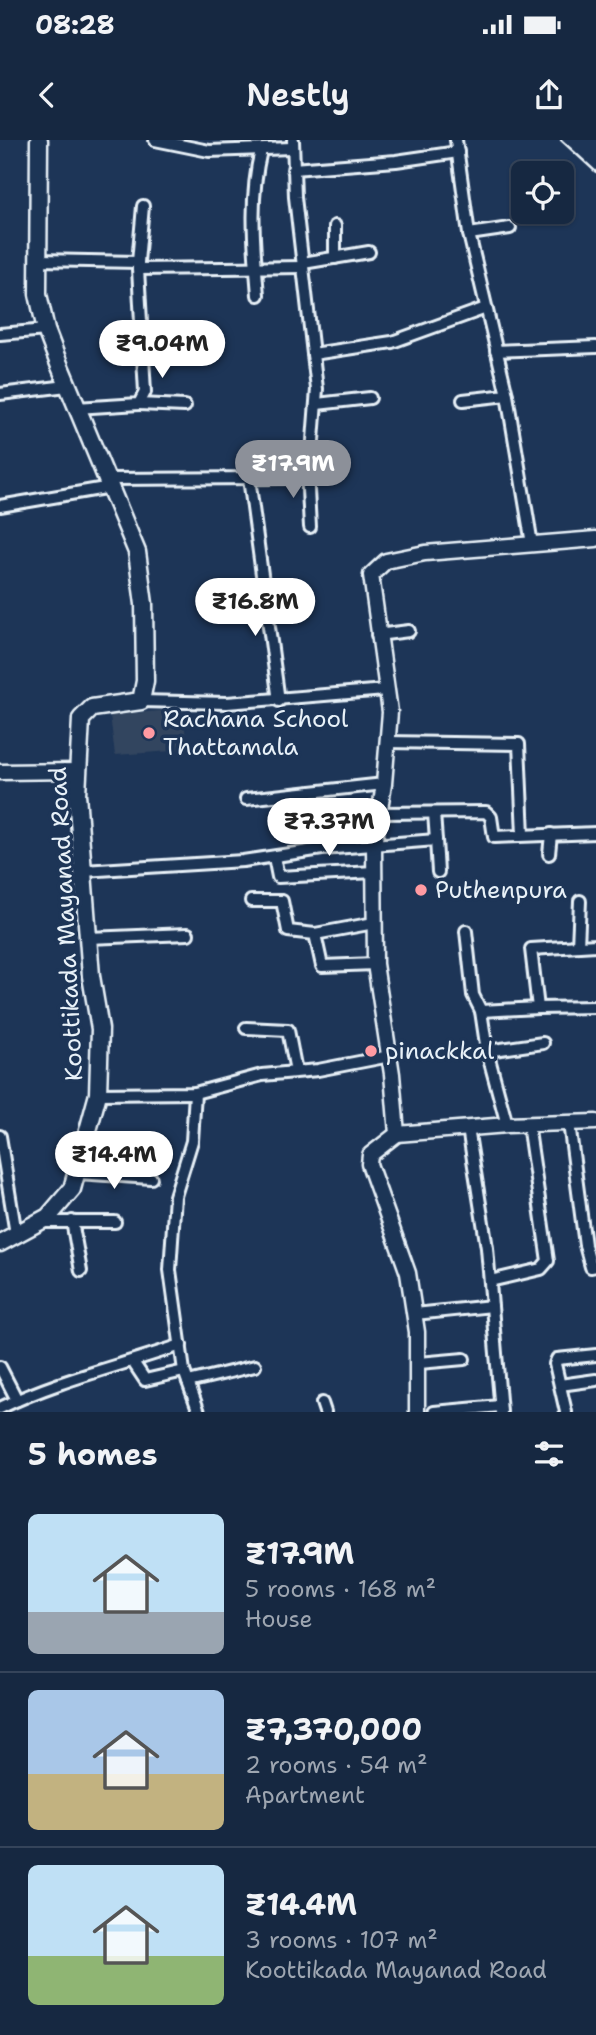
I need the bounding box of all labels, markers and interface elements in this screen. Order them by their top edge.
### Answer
text: 08:28 [35,7,115,42]
text: Nestly [246,73,350,116]
icon: back [28,76,66,114]
icon: share [530,76,568,114]
map controls [511,161,574,224]
button: locate [511,161,574,224]
pin: ₹9.04M [105,320,219,380]
text: ₹9.04M [115,328,209,358]
pin: ₹17.9M [236,440,350,500]
text: ₹17.9M [251,448,335,478]
pin: ₹16.8M [198,578,312,638]
text: ₹16.8M [211,586,299,616]
place label: Rachana School Thattamala [163,703,349,763]
marker: Rachana School Thattamala [141,725,157,741]
street label: Koottikada Mayanad Road [42,766,90,1082]
pin: ₹7.37M [272,798,386,858]
text: ₹7.37M [283,806,375,836]
place label: Puthenpura [435,874,567,906]
marker: Puthenpura [413,882,429,898]
place label: pinackkal [385,1035,495,1067]
marker: pinackkal [363,1043,379,1059]
pin: ₹14.4M [57,1132,171,1191]
text: ₹14.4M [71,1139,157,1169]
text: 5 homes [28,1434,158,1475]
icon: filters [530,1435,568,1473]
text: ₹17.9M [245,1533,354,1574]
icon: home [84,1542,168,1626]
text: 5 rooms · 168 m² [245,1574,436,1604]
text: House [245,1604,313,1634]
text: ₹7,370,000 [245,1709,422,1750]
icon: home [84,1718,168,1802]
text: 2 rooms · 54 m² [245,1750,428,1780]
text: Apartment [245,1780,365,1810]
text: ₹14.4M [245,1884,357,1925]
icon: home [84,1893,168,1977]
text: 3 rooms · 107 m² [245,1925,438,1955]
text: Koottikada Mayanad Road [245,1955,547,1985]

